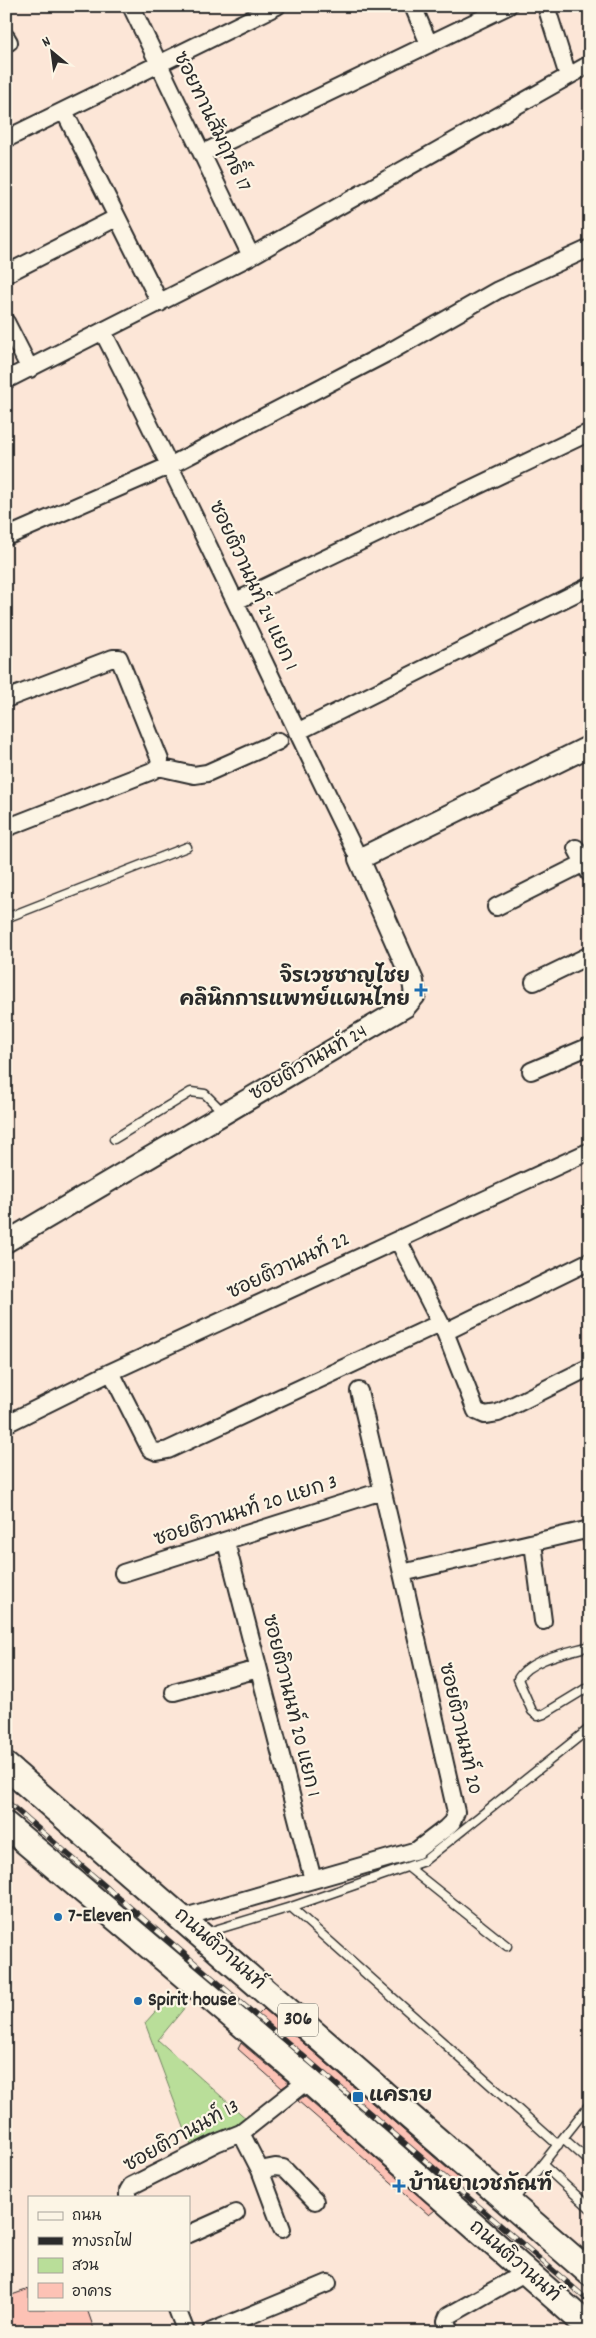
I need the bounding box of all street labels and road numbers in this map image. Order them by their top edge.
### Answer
street label: ซอยทานสัมฤทธิ์ 17 [165,44,263,197]
street label: ซอยติวานนท์ 24 แยก 1 [200,496,305,675]
street label: ซอยติวานนท์ 24 [244,1017,373,1109]
street label: ซอยติวานนท์ 22 [222,1225,355,1308]
street label: ซอยติวานนท์ 20 แยก 3 [150,1467,341,1555]
street label: ซอยติวานนท์ 20 แยก 1 [254,1611,328,1800]
street label: ซอยติวานนท์ 20 [430,1660,490,1798]
street label: ถนนติวานนท์ [167,1901,273,1998]
road number: 306 [278,2004,318,2036]
street label: ซอยติวานนท์ 13 [118,2092,245,2180]
street label: ถนนติวานนท์ [462,2213,568,2310]

